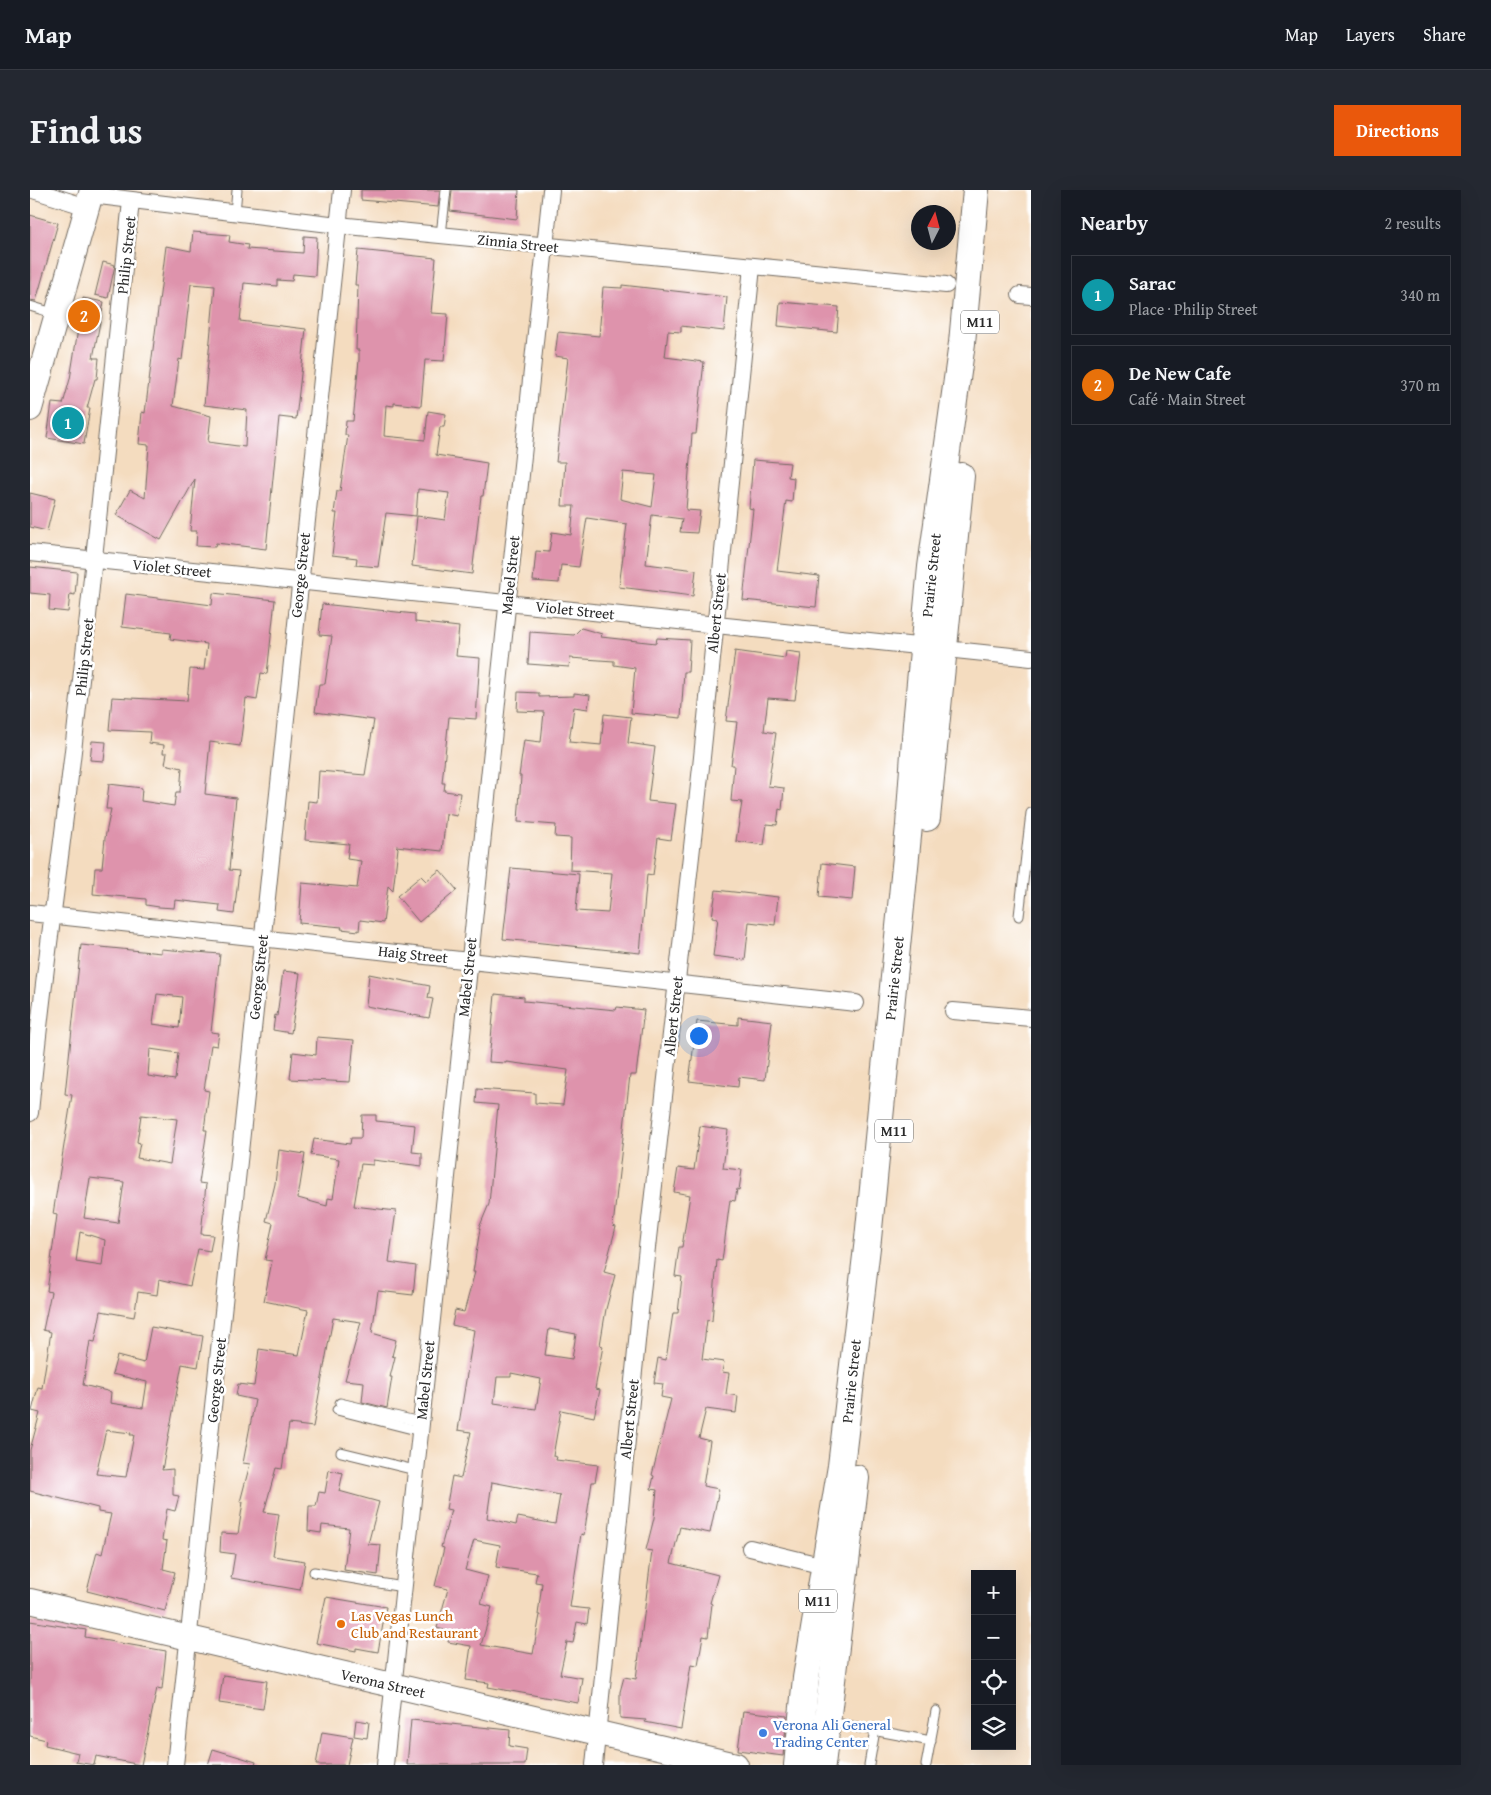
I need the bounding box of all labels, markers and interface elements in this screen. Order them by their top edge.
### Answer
text: Map [25,17,72,52]
text: Map [1285,21,1318,48]
text: Layers [1346,21,1395,48]
text: Share [1423,21,1466,48]
text: Find us [30,105,143,156]
button: Directions [1334,105,1461,156]
north arrow [911,205,956,250]
text: Nearby [1081,207,1148,238]
text: 2 results [1384,211,1441,235]
street label: Philip Street [111,214,141,295]
street label: Zinnia Street [476,228,560,258]
text: Sarac [1129,269,1176,297]
text: 1 [1094,283,1102,307]
text: 340 m [1400,283,1440,307]
pin: 2 [68,297,100,335]
text: Place · Philip Street [1129,297,1258,321]
road number: M11 [961,310,999,334]
text: De New Cafe [1129,359,1231,387]
text: 2 [1094,373,1102,397]
text: 370 m [1400,373,1440,397]
text: Café · Main Street [1129,387,1246,411]
pin: 1 [52,404,84,442]
street label: George Street [285,531,315,619]
street label: Prairie Street [916,531,946,618]
street label: Mabel Street [495,534,525,616]
street label: Violet Street [131,553,213,583]
street label: Albert Street [701,571,731,654]
street label: Violet Street [534,595,616,625]
street label: Philip Street [69,616,99,697]
street label: George Street [243,933,273,1021]
street label: Prairie Street [879,934,909,1021]
street label: Mabel Street [452,936,482,1018]
street label: Haig Street [377,940,450,968]
street label: Albert Street [658,974,688,1057]
your location [686,1023,712,1049]
road number: M11 [875,1119,913,1142]
street label: George Street [201,1336,231,1424]
street label: Prairie Street [836,1337,866,1424]
street label: Mabel Street [410,1339,440,1421]
street label: Albert Street [614,1377,644,1460]
map controls [971,1570,1016,1750]
button: + [971,1570,1016,1615]
road number: M11 [799,1590,837,1612]
place label: Las Vegas Lunch Club and Restaurant [351,1605,479,1643]
button: − [971,1615,1016,1660]
marker: Las Vegas Lunch Club and Restaurant [335,1618,347,1630]
button: locate [971,1660,1016,1705]
street label: Verona Street [339,1663,428,1703]
button: layers [971,1705,1016,1750]
place label: Verona Ali General Trading Center [773,1714,891,1752]
marker: Verona Ali General Trading Center [757,1727,769,1739]

